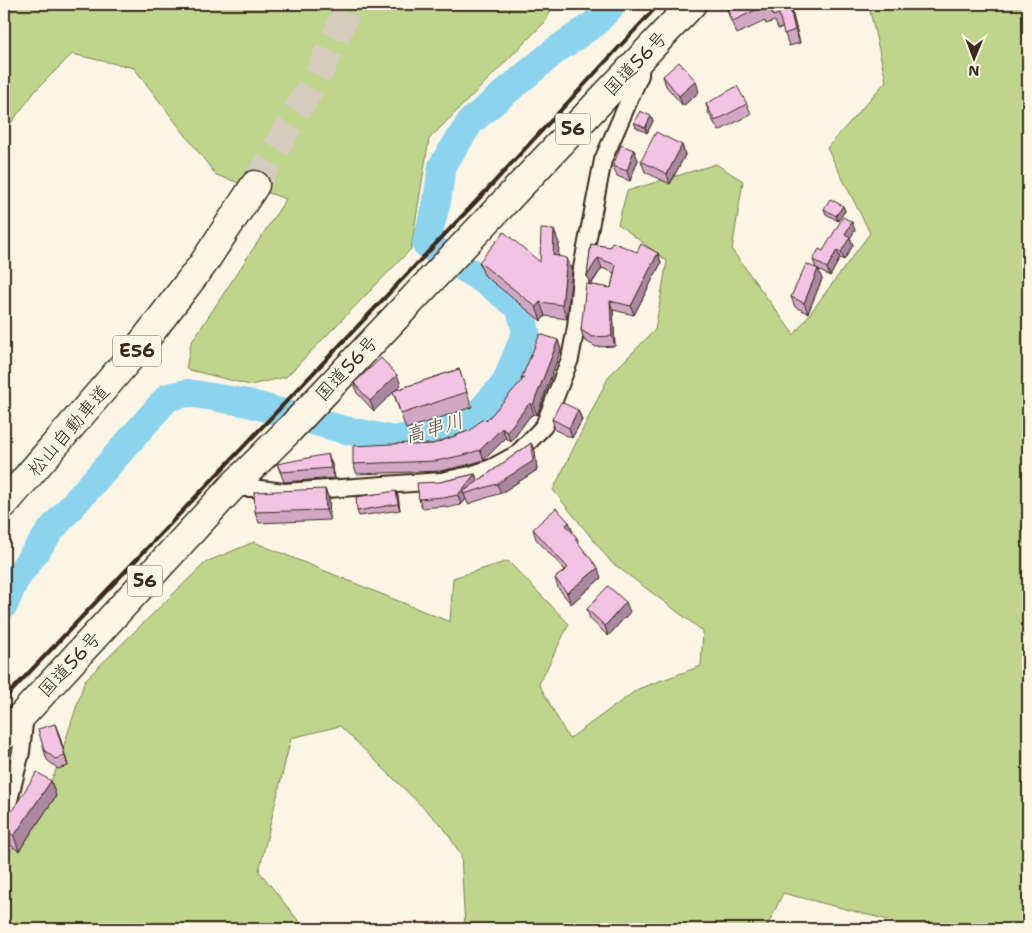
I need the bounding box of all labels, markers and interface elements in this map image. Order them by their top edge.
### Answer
street label: 国道56号 [598,25,673,101]
north arrow [950,32,1000,82]
text: N [968,62,979,80]
road number: 56 [556,114,590,144]
street label: 国道56号 [309,330,383,407]
road number: E56 [113,336,161,366]
street label: 松山自動車道 [22,379,115,482]
water label: 高串川 [402,407,466,449]
road number: 56 [128,566,162,596]
street label: 国道56号 [32,626,106,703]

